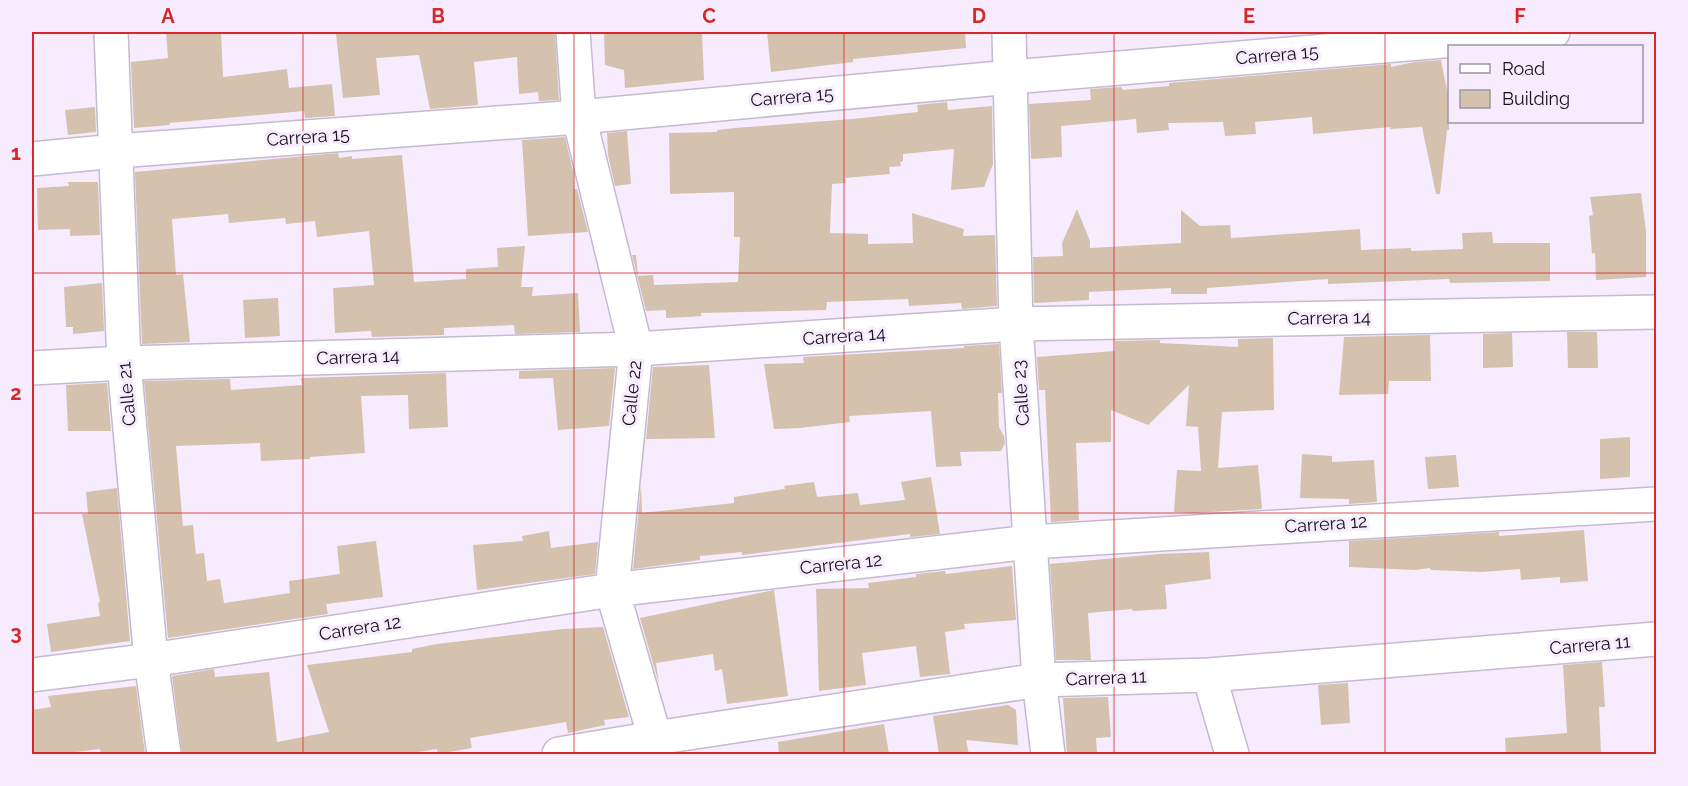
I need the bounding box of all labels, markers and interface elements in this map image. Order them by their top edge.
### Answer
text: A [161,4,175,28]
text: B [431,4,445,28]
text: C [702,4,716,28]
text: D [972,4,986,28]
text: E [1243,4,1255,28]
text: F [1514,4,1526,28]
street label: Carrera 15 [1235,40,1320,69]
legend [1448,45,1643,123]
text: Road [1502,58,1545,79]
street label: Carrera 15 [750,82,835,111]
text: Building [1502,88,1570,109]
street label: Carrera 15 [266,123,350,150]
text: 1 [11,141,21,165]
street label: Carrera 14 [1287,306,1371,329]
street label: Carrera 14 [802,322,886,349]
street label: Carrera 14 [316,345,400,368]
street label: Calle 22 [618,359,645,427]
street label: Calle 23 [1008,359,1033,427]
street label: Calle 21 [113,361,140,427]
text: 2 [10,381,22,405]
street label: Carrera 12 [1284,510,1368,537]
street label: Carrera 12 [799,549,883,578]
street label: Carrera 12 [317,611,402,644]
text: 3 [10,621,22,645]
street label: Carrera 11 [1549,630,1632,658]
street label: Carrera 11 [1065,666,1147,689]

